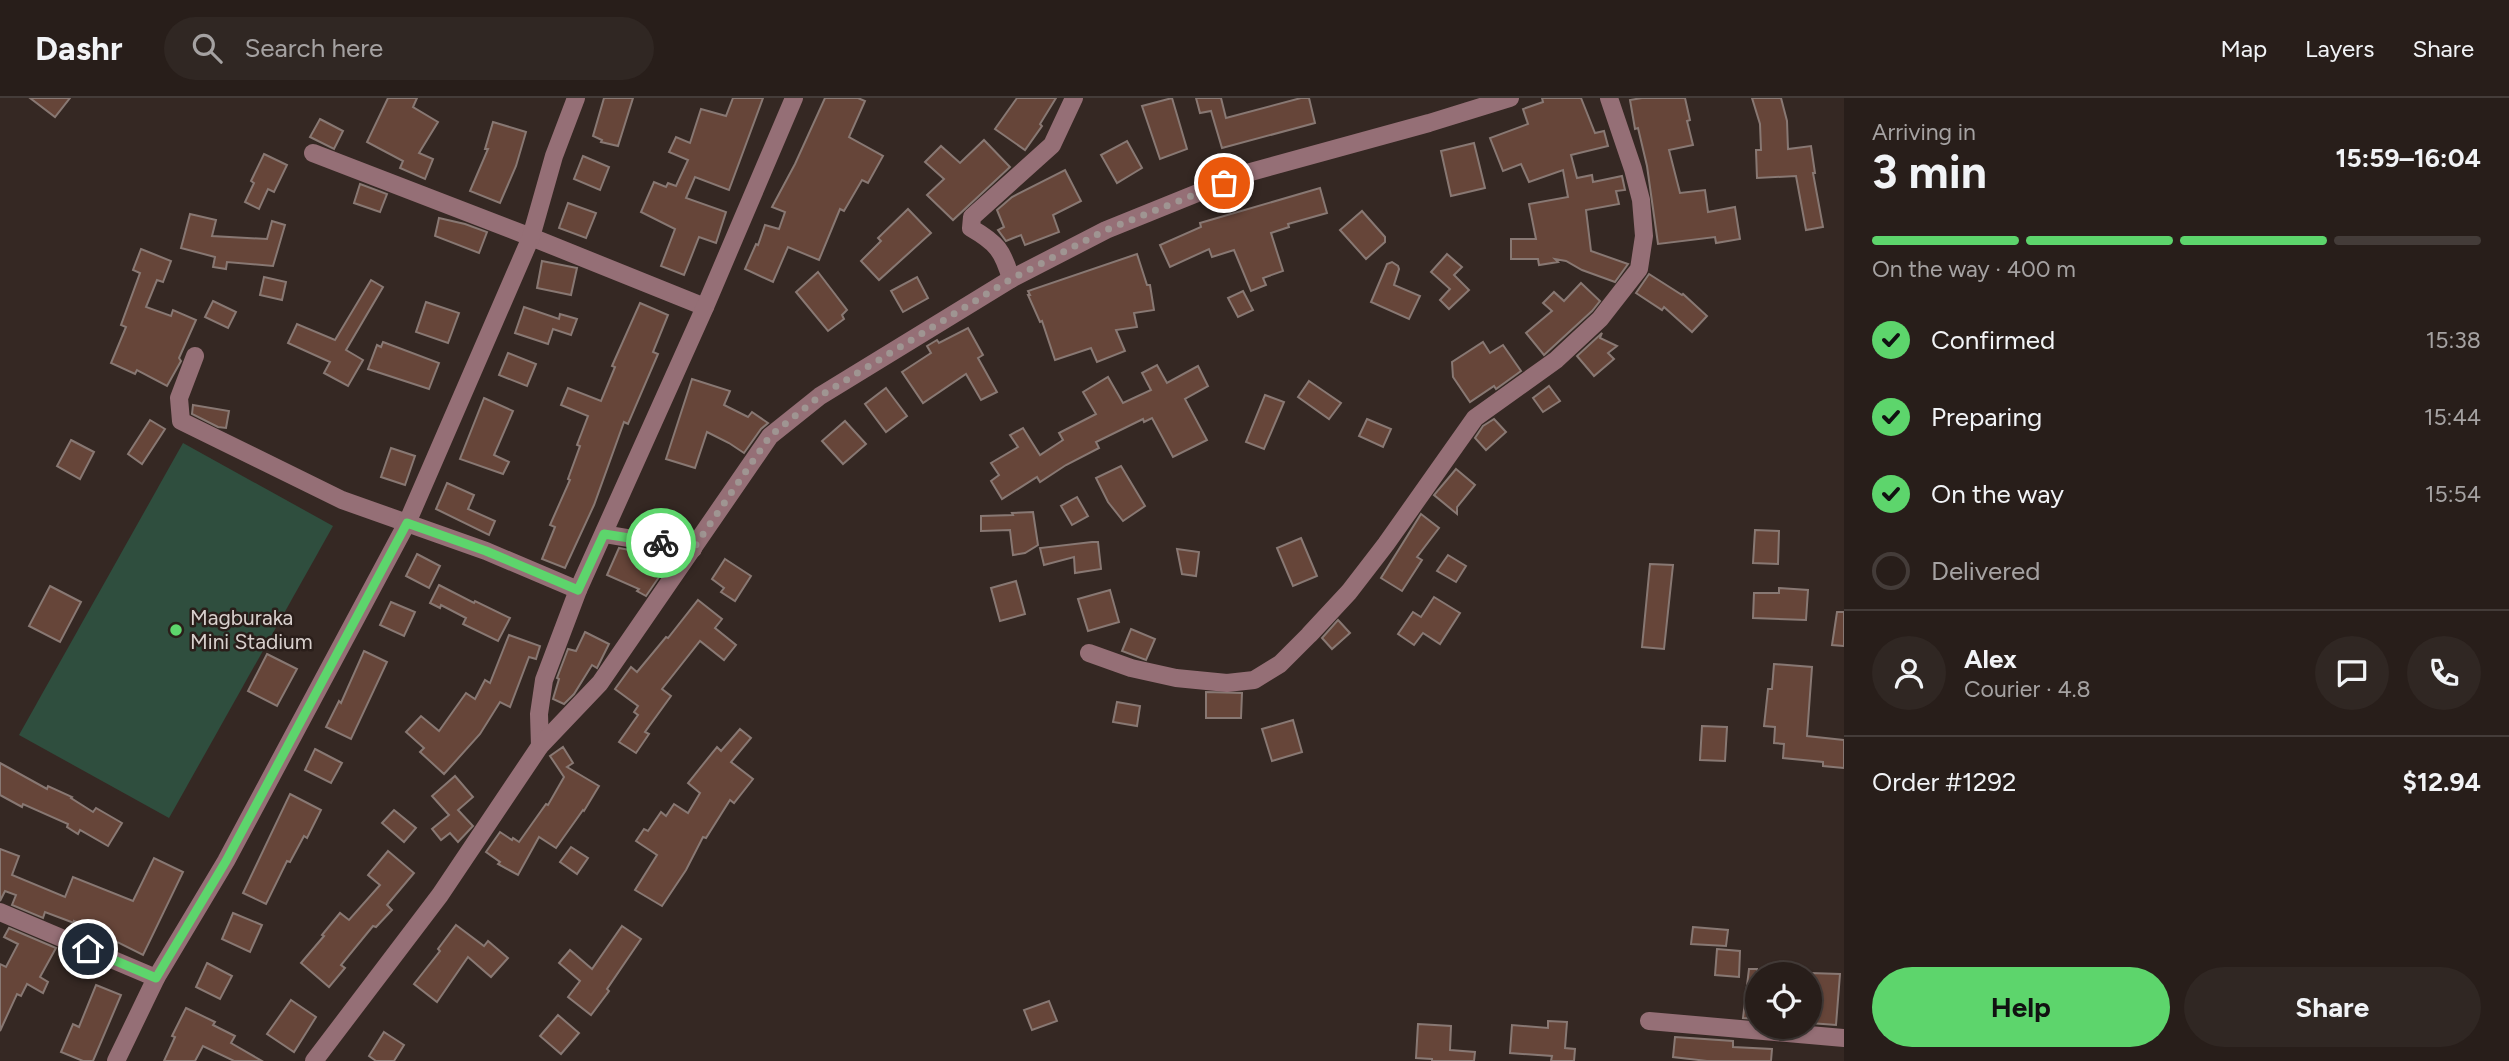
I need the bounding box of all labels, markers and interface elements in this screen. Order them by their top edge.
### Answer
search box [164,17,654,80]
text: Dashr [35,29,122,68]
icon: search [188,29,226,67]
text: Search here [244,32,383,64]
text: Map [2220,34,2267,63]
text: Layers [2305,34,2374,63]
text: Share [2412,34,2474,63]
text: Arriving in [1872,118,1976,146]
text: 15:59–16:04 [2335,142,2481,174]
text: 3 min [1872,144,1987,200]
pin [1194,153,1254,213]
icon: bag [1205,164,1243,202]
text: On the way · 400 m [1872,255,2076,283]
icon: check [1872,321,1910,359]
text: Confirmed [1931,324,2055,356]
text: 15:38 [2426,326,2481,354]
icon: check [1872,398,1910,436]
text: Preparing [1931,401,2042,433]
text: 15:44 [2424,403,2481,431]
icon: check [1872,475,1910,513]
text: On the way [1931,478,2064,510]
text: 15:54 [2425,480,2481,508]
courier [626,508,696,578]
icon: bike [642,524,680,562]
text: Delivered [1931,555,2040,587]
place label: Magburaka Mini Stadium [190,605,313,654]
marker: Magburaka Mini Stadium [168,622,184,638]
button: person [1872,636,1946,710]
button: chat [2315,636,2389,710]
button: phone [2407,636,2481,710]
text: Alex [1964,643,2017,675]
text: Courier · 4.8 [1964,675,2091,703]
text: Order #1292 [1872,766,2016,798]
text: $12.94 [2403,766,2481,798]
pin [58,919,118,979]
icon: home [69,930,107,968]
map controls [1745,962,1822,1039]
button: locate [1745,962,1822,1039]
button: Help [1872,967,2170,1047]
button: Share [2184,967,2481,1047]

